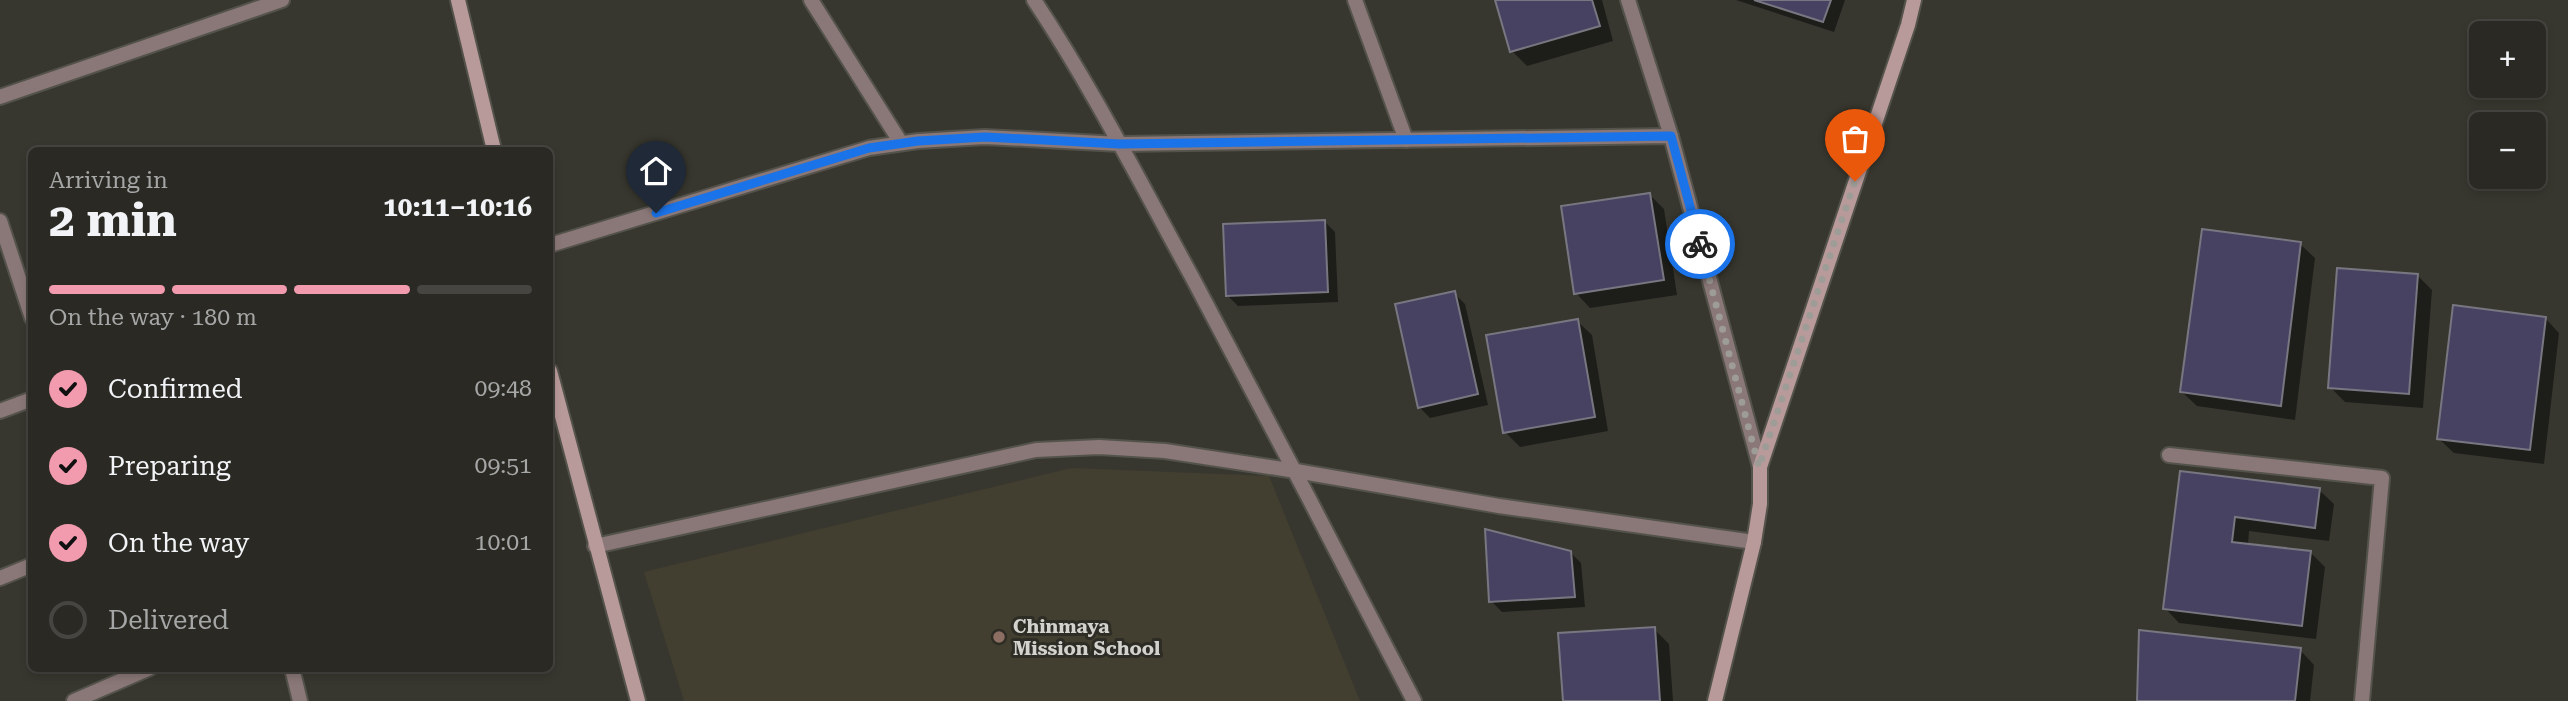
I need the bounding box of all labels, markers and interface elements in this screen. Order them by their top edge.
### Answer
map controls [2469,21,2546,189]
button: + [2469,21,2546,98]
pin [1825,109,1885,181]
button: − [2469,112,2546,189]
icon: bag [1836,120,1874,158]
pin [626,141,686,213]
icon: home [637,152,675,190]
text: Arriving in [49,167,168,194]
text: 10:11–10:16 [383,192,532,222]
text: 2 min [49,193,177,247]
courier [1665,209,1735,279]
icon: bike [1681,225,1719,263]
text: On the way · 180 m [49,304,257,331]
icon: check [49,370,87,408]
text: Confirmed [108,374,243,404]
text: 09:48 [475,375,532,402]
icon: check [49,447,87,485]
text: Preparing [108,451,231,481]
text: 09:51 [475,452,532,479]
icon: check [49,524,87,562]
text: On the way [108,528,249,558]
text: 10:01 [475,529,532,556]
text: Delivered [108,605,229,635]
place label: Chinmaya Mission School [1013,615,1160,660]
marker: Chinmaya Mission School [991,629,1007,645]

